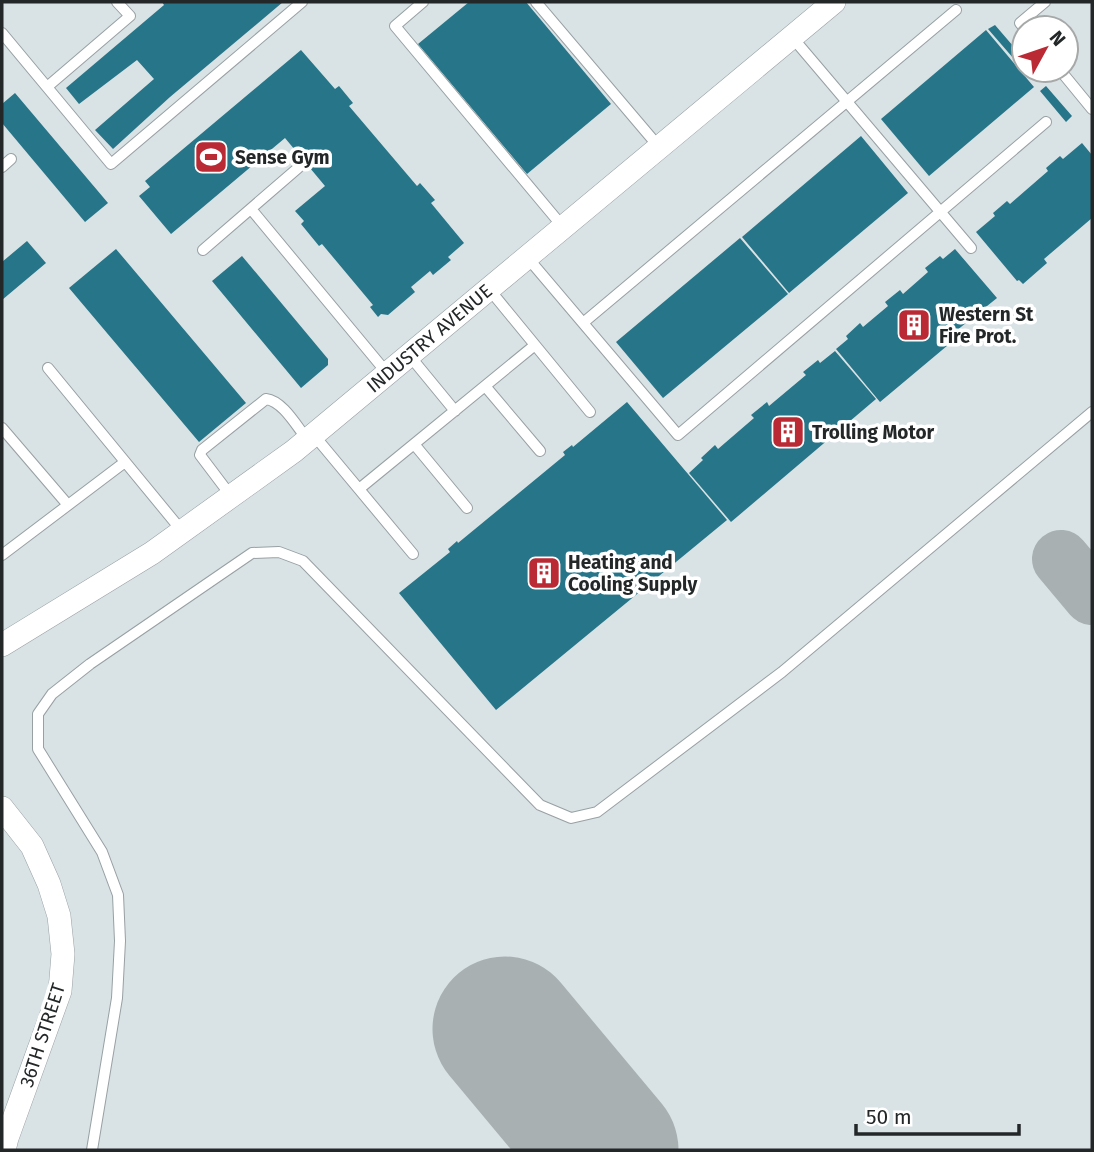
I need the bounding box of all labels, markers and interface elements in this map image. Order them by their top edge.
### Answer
north arrow [1010,14,1080,84]
text: N [1045,26,1071,51]
sports icon: Sense Gym [192,138,230,176]
place label: Sense Gym [235,146,330,169]
street label: INDUSTRY AVENUE [362,279,497,398]
place label: Western St Fire Prot. [939,303,1034,348]
building icon: Western St Fire Prot. [895,306,933,344]
building icon: Trolling Motor [769,413,807,451]
place label: Trolling Motor [812,421,935,444]
place label: Heating and Cooling Supply [568,551,698,596]
building icon: Heating and Cooling Supply [525,554,563,592]
street label: 36TH STREET [15,980,70,1090]
scale bar [856,1092,1019,1136]
text: 50 m [866,1104,912,1130]

